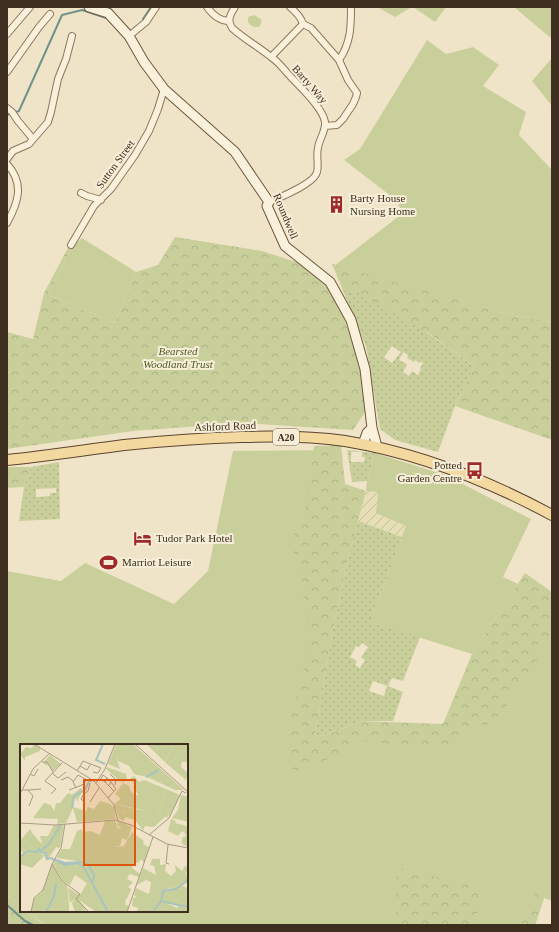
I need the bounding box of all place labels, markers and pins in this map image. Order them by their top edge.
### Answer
place label: Barty House Nursing Home [350,192,415,217]
building icon: Barty House Nursing Home [327,194,347,214]
place label: Potted Garden Centre [398,459,462,484]
bus stop icon: Potted Garden Centre [465,461,485,481]
hotel icon: Tudor Park Hotel [133,528,153,548]
place label: Tudor Park Hotel [156,532,233,544]
sports icon: Marriot Leisure [99,552,119,572]
place label: Marriot Leisure [122,556,191,568]

